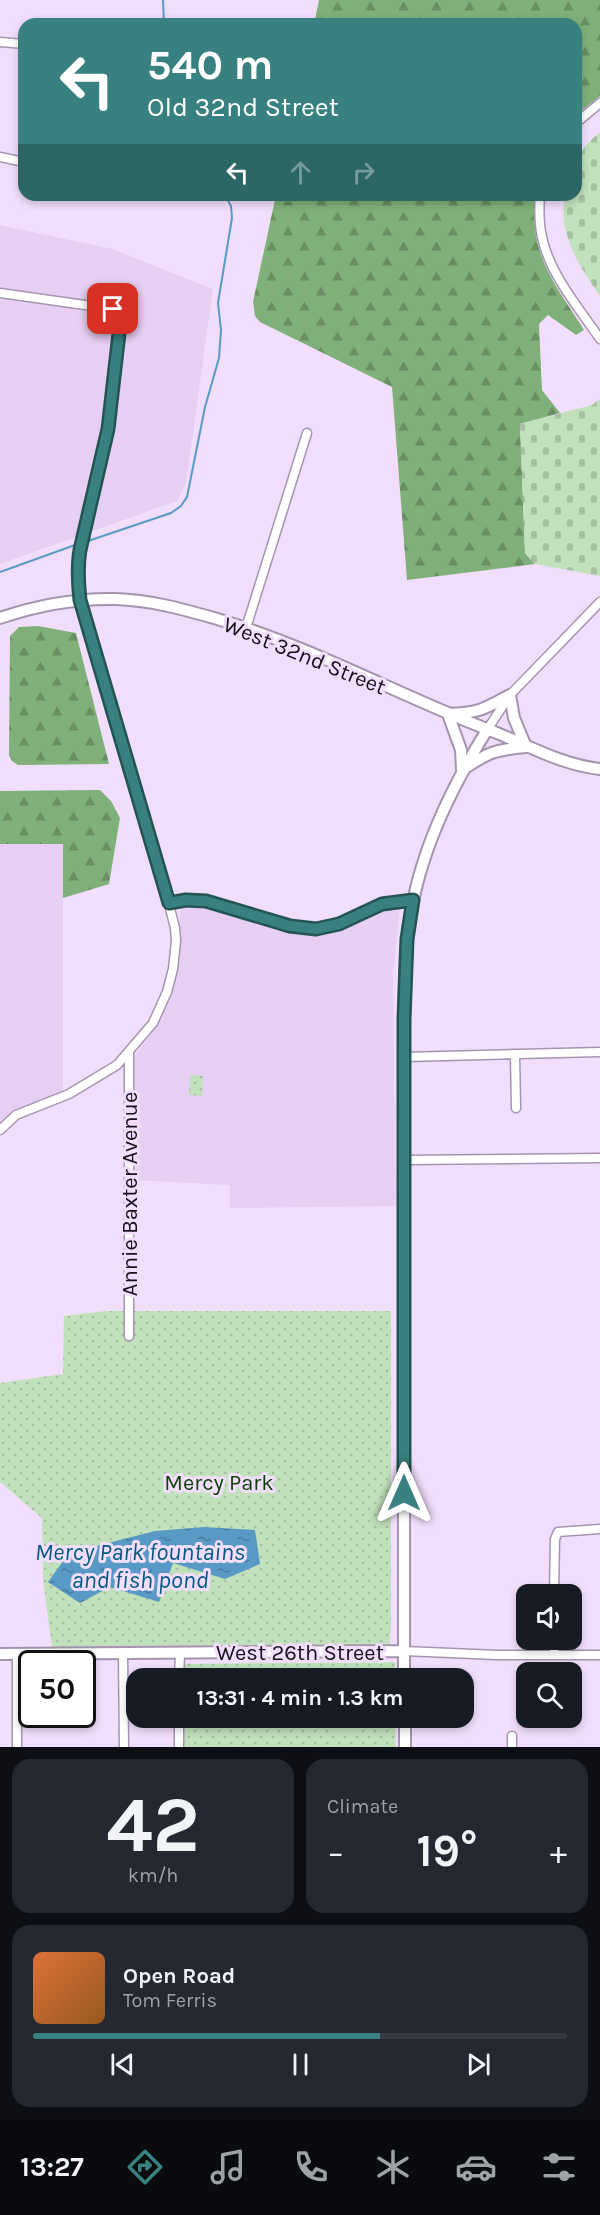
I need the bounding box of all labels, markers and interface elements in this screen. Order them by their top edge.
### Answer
text: 540 m [147,40,273,90]
icon: left [48,42,126,120]
text: Old 32nd Street [147,91,339,123]
icon: left [221,156,254,189]
icon: ahead [284,156,317,189]
icon: right [347,156,380,189]
pin [87,283,138,334]
icon: arrive [96,292,129,325]
street label: West 32nd Street [220,611,390,700]
street label: Annie Baxter Avenue [117,1092,143,1296]
position arrow [372,1461,436,1525]
park label: Mercy Park [164,1470,274,1496]
water label: Mercy Park fountains and fish pond [35,1538,245,1594]
map controls [516,1584,582,1728]
button: sound [516,1584,582,1650]
street label: West 26th Street [216,1640,384,1666]
speed limit sign: 50 [18,1650,96,1728]
button: search [516,1662,582,1728]
text: 13:31 · 4 min · 1.3 km [197,1685,403,1711]
text: 42 [106,1779,200,1871]
text: Climate [327,1795,398,1818]
text: 19° [417,1825,477,1877]
text: − [327,1833,344,1871]
text: + [550,1833,567,1871]
text: km/h [128,1864,178,1887]
text: Open Road [123,1963,235,1989]
text: Tom Ferris [123,1989,217,2012]
icon: previous [106,2048,139,2081]
icon: pause [284,2048,317,2081]
icon: next [462,2048,495,2081]
icon: directions [124,2146,166,2188]
icon: music [207,2146,249,2188]
icon: phone [290,2146,332,2188]
icon: climate [372,2146,414,2188]
icon: car [455,2146,497,2188]
icon: filters [538,2146,580,2188]
text: 13:27 [20,2151,84,2183]

